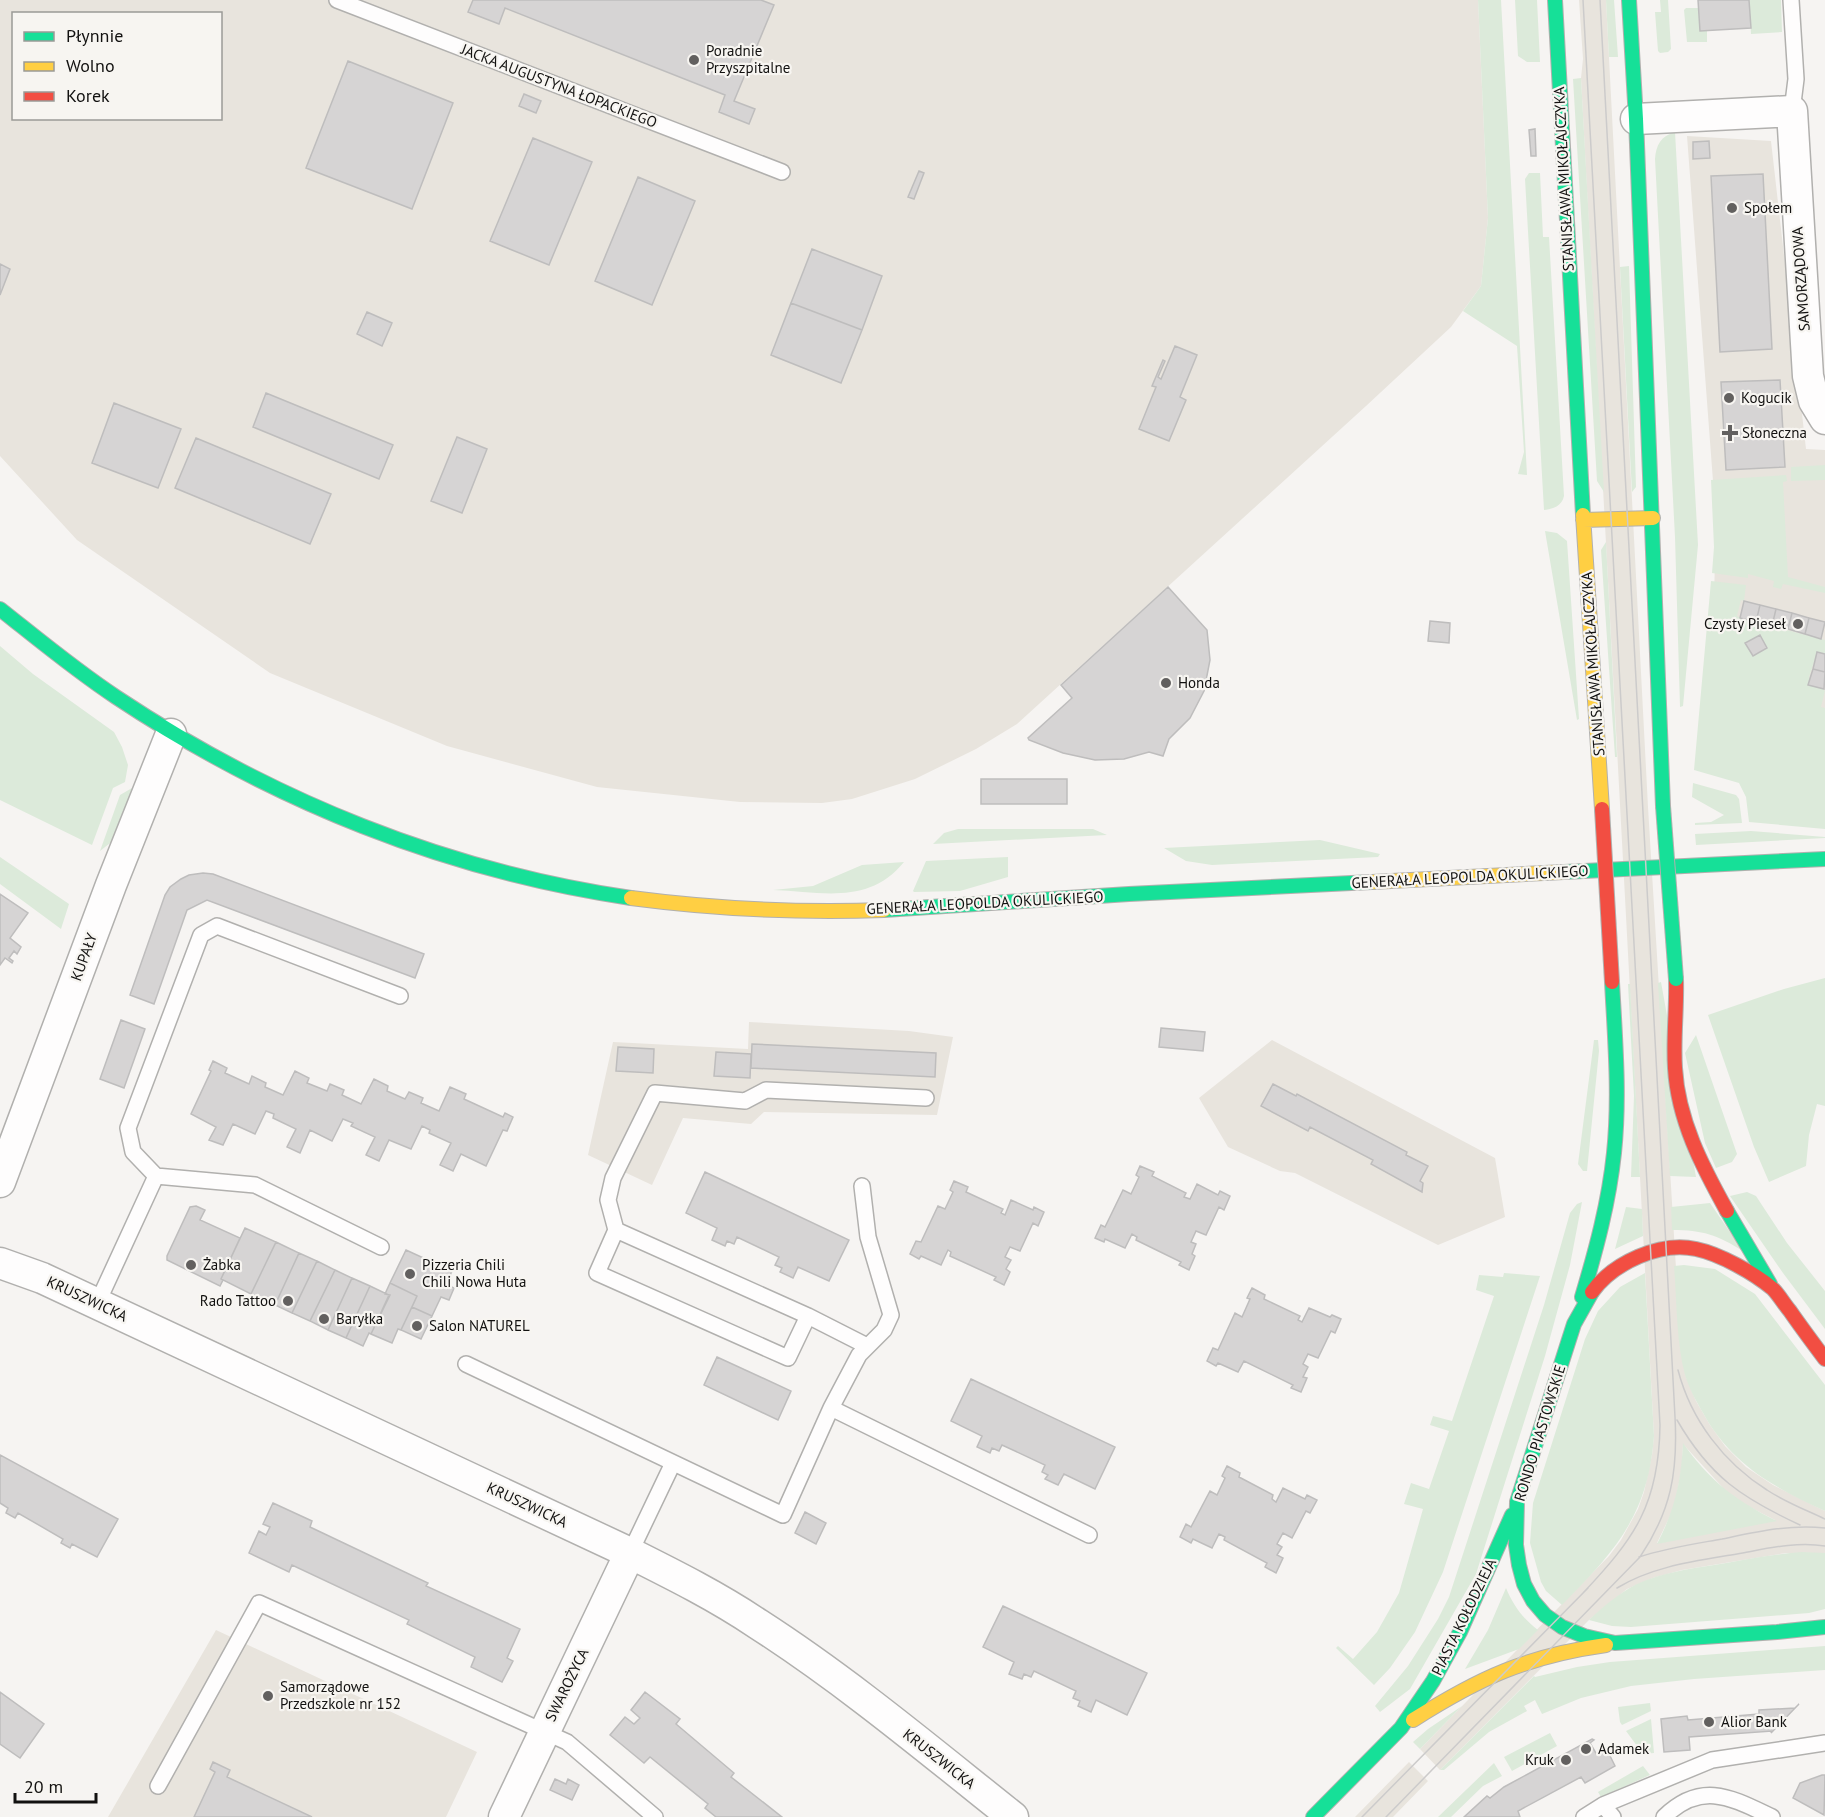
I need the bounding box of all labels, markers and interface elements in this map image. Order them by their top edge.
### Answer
legend [12,12,222,120]
text: Płynnie [66,24,123,47]
street label: JACKA AUGUSTYNA ŁOPACKIEGO [458,39,660,132]
place label: Poradnie Przyszpitalne [706,41,790,77]
marker: Poradnie Przyszpitalne [687,53,701,67]
text: Wolno [66,54,115,77]
text: Korek [66,84,110,107]
street label: STANISŁAWA MIKOŁAJCZYKA [1549,86,1578,272]
place label: Społem [1744,198,1792,217]
marker: Społem [1725,201,1739,215]
street label: SAMORZĄDOWA [1787,226,1814,332]
place label: Kogucik [1741,388,1792,407]
marker: Kogucik [1722,391,1736,405]
place label: Słoneczna [1742,423,1807,442]
marker: Słoneczna [1723,426,1737,440]
street label: STANISŁAWA MIKOŁAJCZYKA [1577,571,1608,757]
place label: Czysty Pieseł [1704,614,1787,633]
marker: Czysty Pieseł [1791,617,1805,631]
place label: Honda [1178,673,1220,692]
marker: Honda [1159,676,1173,690]
street label: GENERAŁA LEOPOLDA OKULICKIEGO [1351,861,1589,892]
street label: GENERAŁA LEOPOLDA OKULICKIEGO [866,887,1104,918]
street label: KUPAŁY [66,930,101,983]
place label: Żabka [203,1255,241,1274]
place label: Pizzeria Chili Chili Nowa Huta [422,1255,526,1291]
marker: Żabka [184,1258,198,1272]
marker: Pizzeria Chili Chili Nowa Huta [403,1267,417,1281]
street label: KRUSZWICKA [44,1272,131,1326]
place label: Rado Tattoo [200,1291,276,1310]
marker: Rado Tattoo [281,1294,295,1308]
place label: Baryłka [336,1309,383,1328]
marker: Baryłka [317,1312,331,1326]
place label: Salon NATUREL [429,1316,530,1335]
marker: Salon NATUREL [410,1319,424,1333]
street label: RONDO PIASTOWSKIE [1510,1362,1569,1503]
street label: KRUSZWICKA [484,1478,571,1532]
street label: PIASTA KOŁODZIEJA [1427,1555,1500,1678]
street label: SWAROŻYCA [541,1645,593,1725]
place label: Samorządowe Przedszkole nr 152 [280,1677,401,1713]
marker: Samorządowe Przedszkole nr 152 [261,1689,275,1703]
place label: Alior Bank [1721,1712,1788,1731]
marker: Alior Bank [1702,1715,1716,1729]
street label: KRUSZWICKA [899,1724,980,1793]
place label: Adamek [1598,1739,1650,1758]
marker: Adamek [1579,1742,1593,1756]
place label: Kruk [1525,1750,1555,1769]
marker: Kruk [1559,1753,1573,1767]
scale bar [15,1766,96,1804]
text: 20 m [24,1775,63,1798]

